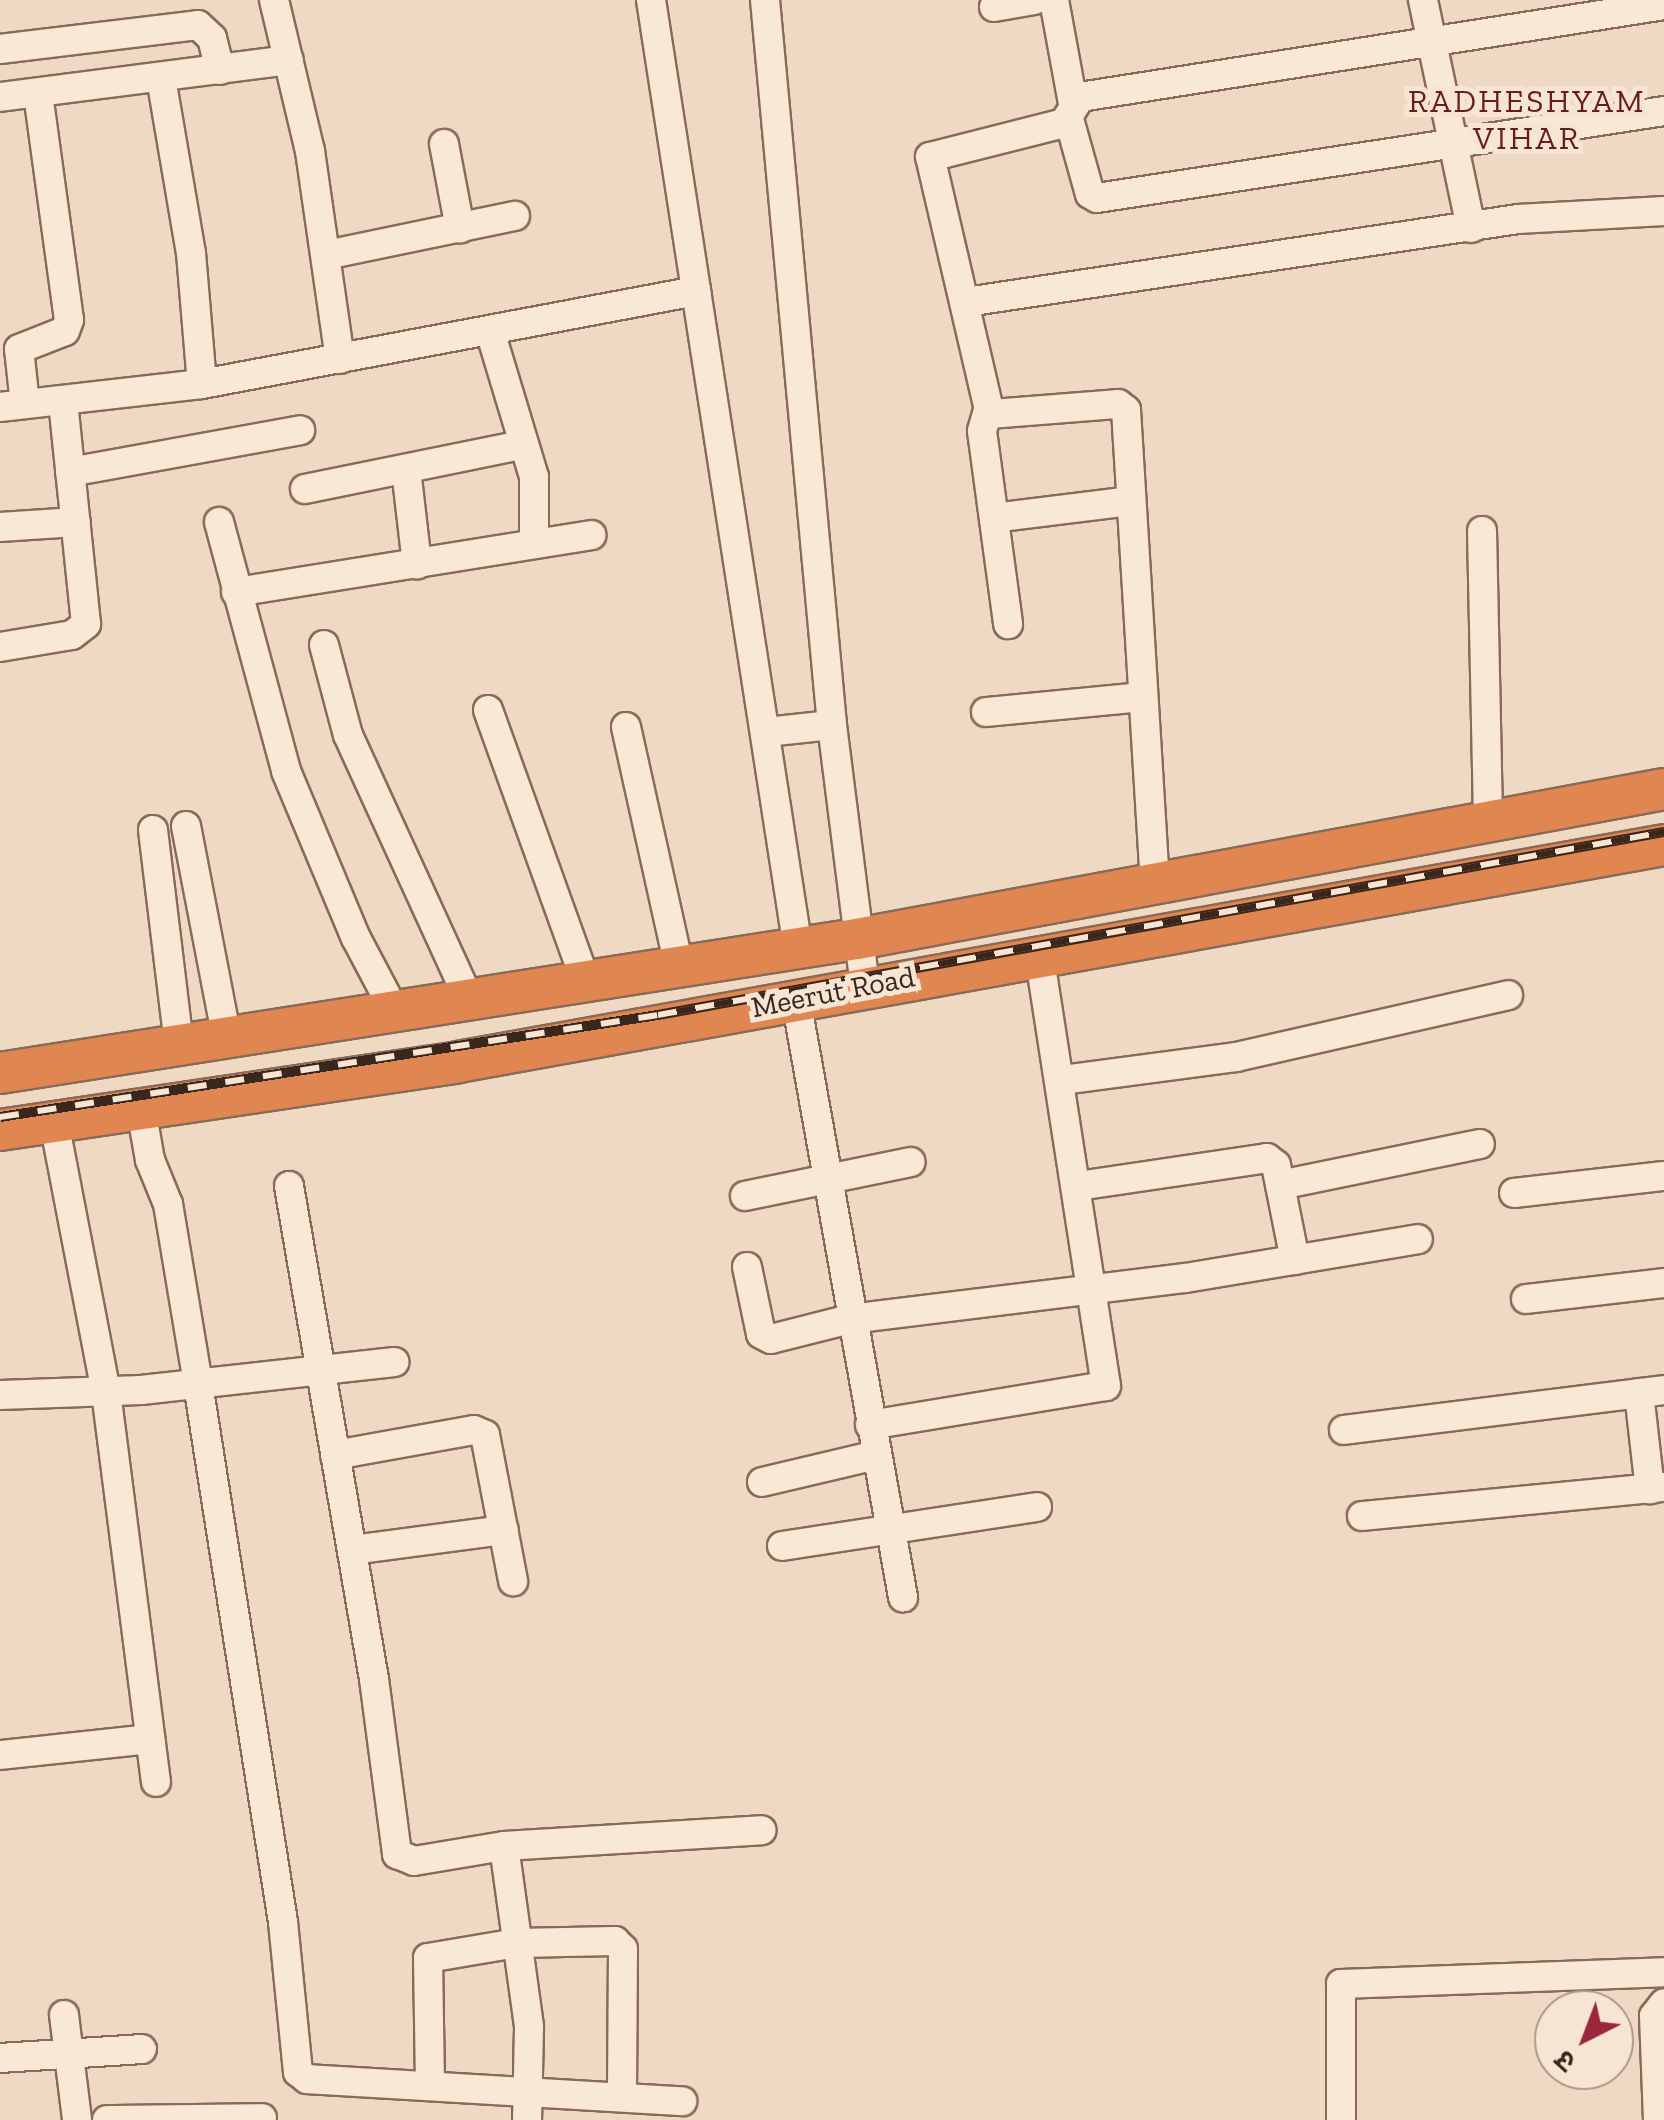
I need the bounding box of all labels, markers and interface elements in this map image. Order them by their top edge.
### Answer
district label: RADHESHYAM VIHAR [1408,83,1646,158]
street label: Meerut Road [748,959,918,1025]
north arrow [1534,1990,1634,2090]
text: उ [1548,2043,1582,2079]

